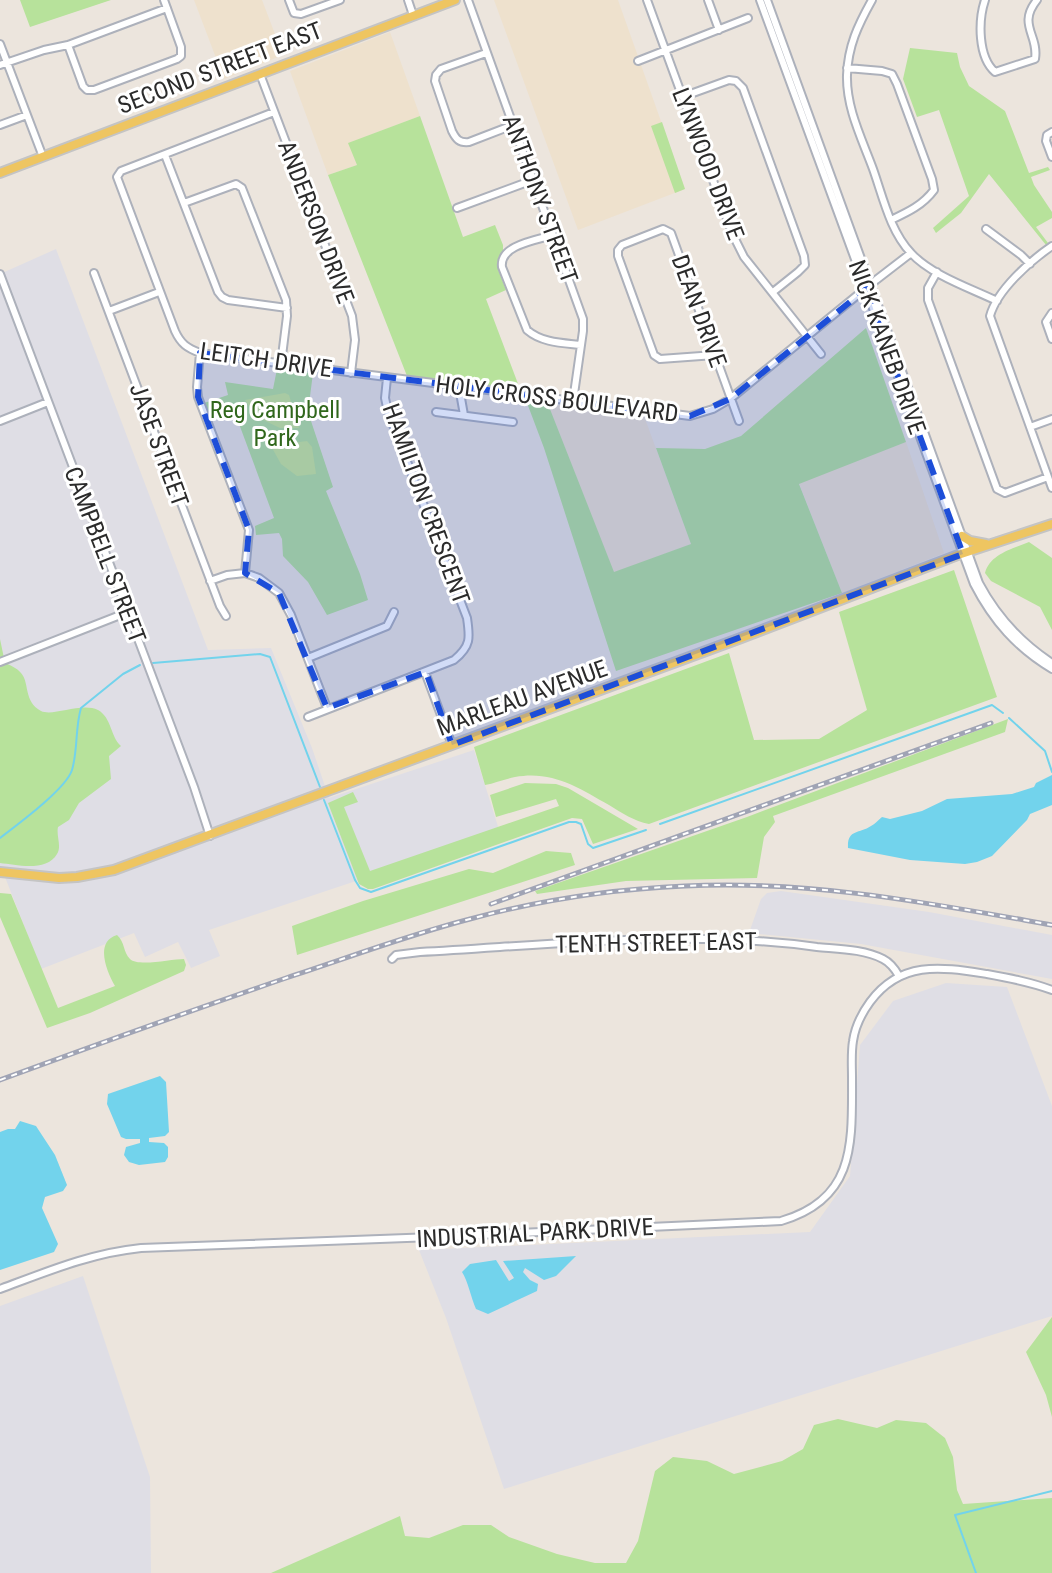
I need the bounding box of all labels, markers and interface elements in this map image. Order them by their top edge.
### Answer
street label: SECOND STREET EAST [114,16,326,120]
street label: LYNWOOD DRIVE [666,84,750,244]
street label: ANTHONY STREET [497,111,583,287]
street label: ANDERSON DRIVE [272,137,360,307]
street label: DEAN DRIVE [666,251,732,371]
street label: NICK KANEB DRIVE [843,256,932,438]
street label: LEITCH DRIVE [198,337,334,383]
street label: HOLY CROSS BOULEVARD [434,370,680,428]
street label: JASE STREET [124,379,194,511]
park label: Reg Campbell Park [210,396,340,452]
street label: HAMILTON CRESCENT [377,400,475,608]
street label: CAMPBELL STREET [59,463,151,647]
street label: MARLEAU AVENUE [433,654,611,742]
street label: TENTH STREET EAST [555,927,757,959]
street label: INDUSTRIAL PARK DRIVE [416,1213,654,1253]

